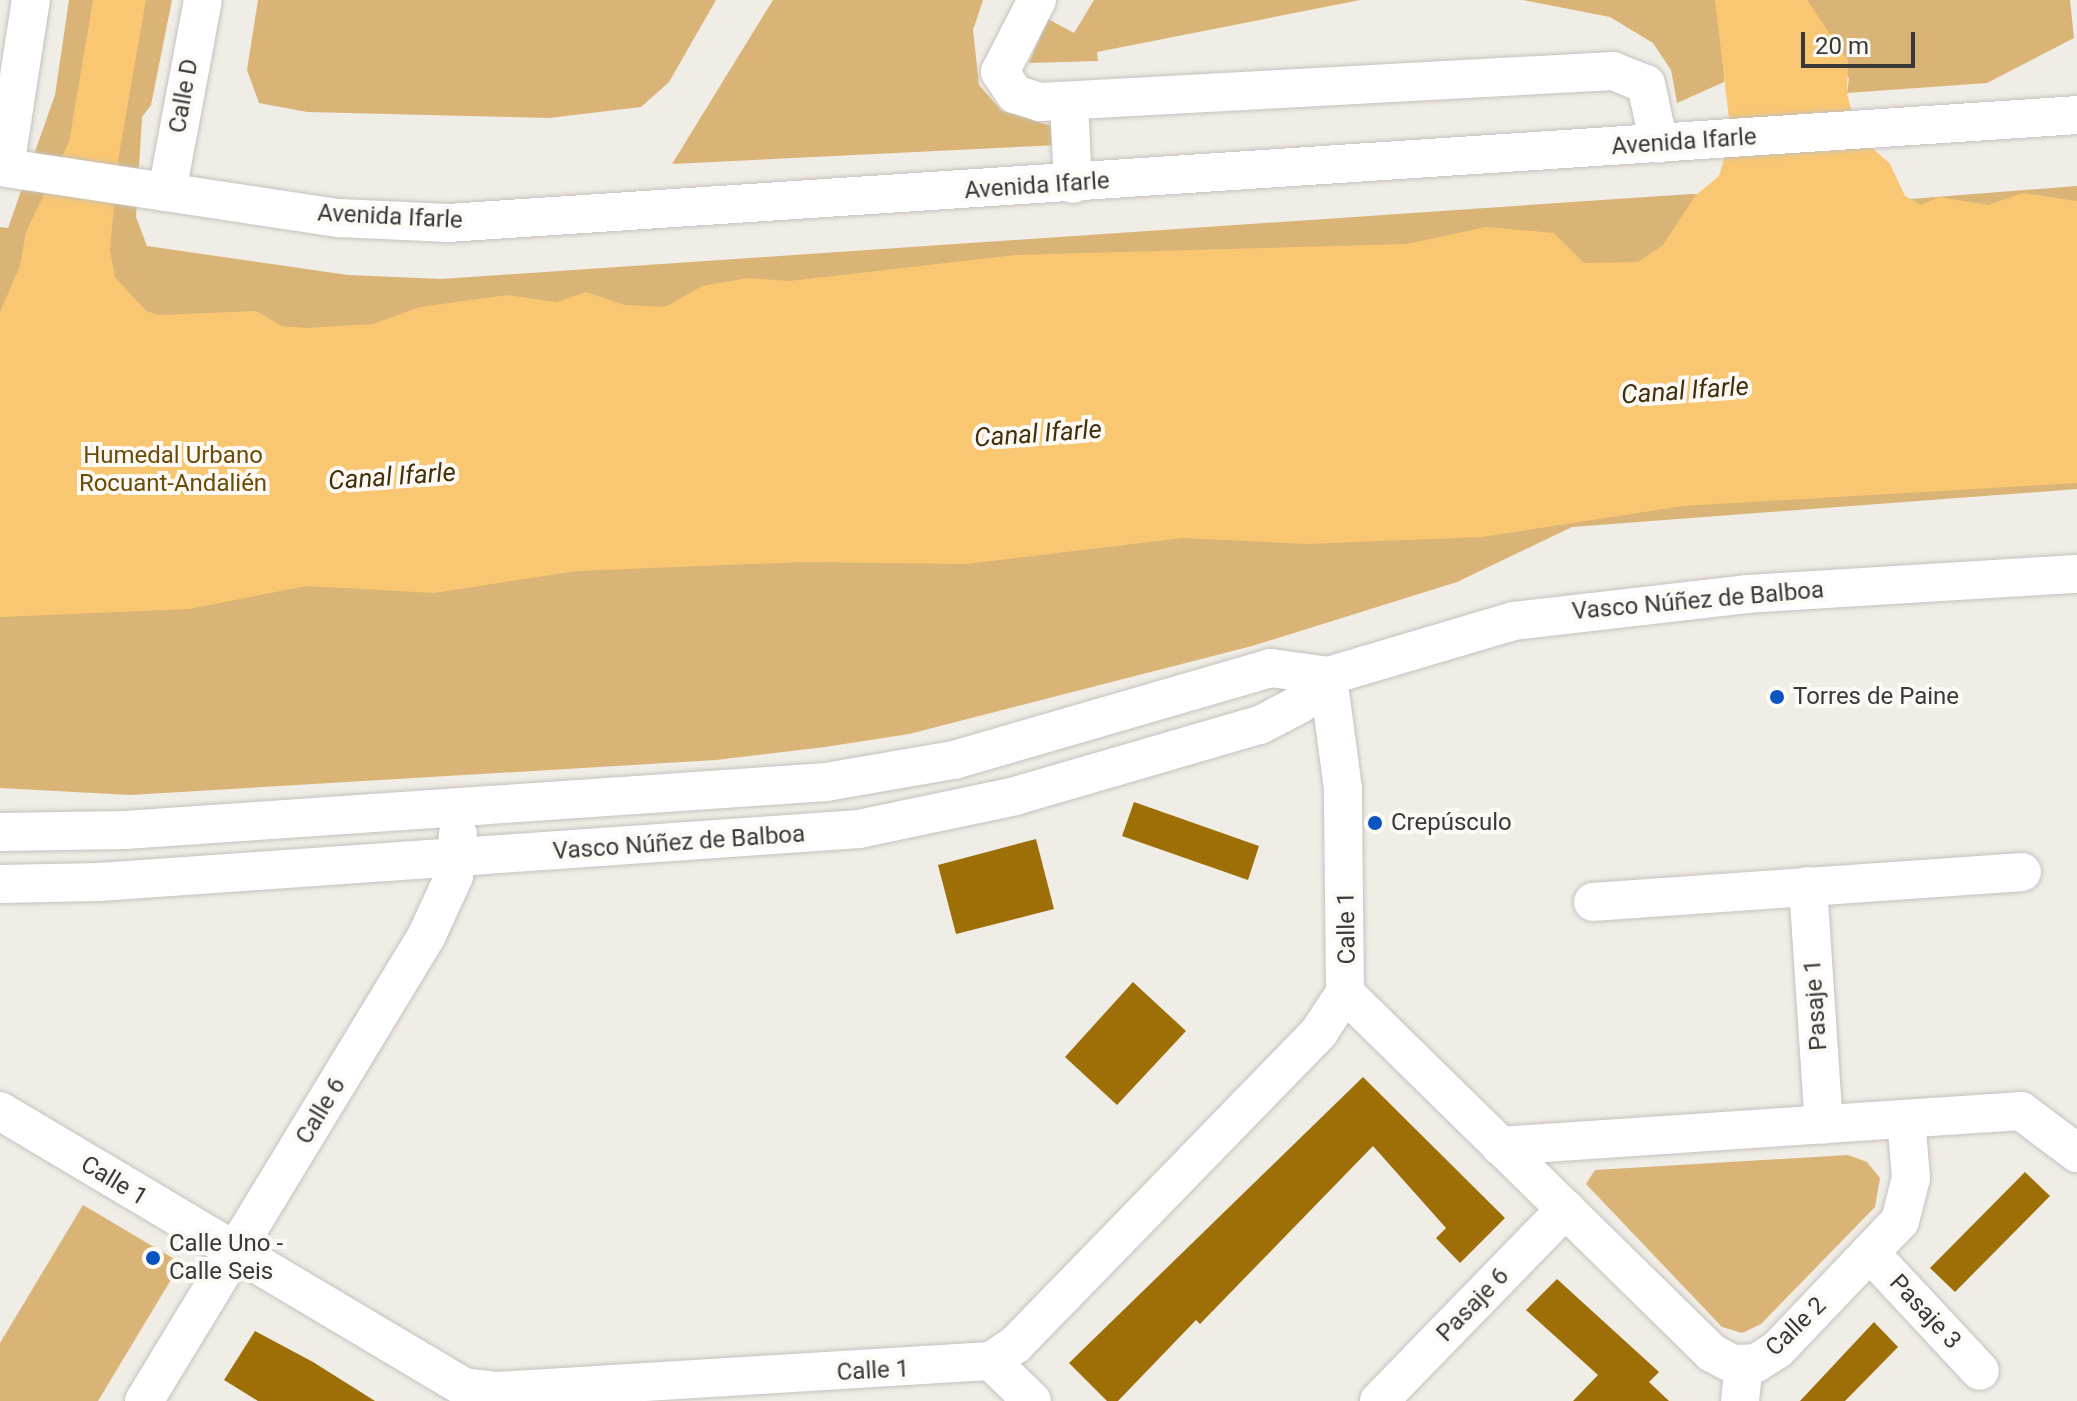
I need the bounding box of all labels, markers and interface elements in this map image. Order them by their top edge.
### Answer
scale bar [1805,16,1919,66]
text: 20 m [1815,32,1869,60]
street label: Calle D [163,57,205,135]
street label: Avenida Ifarle [1610,123,1758,161]
street label: Avenida Ifarle [963,167,1111,205]
street label: Avenida Ifarle [317,199,463,235]
water label: Canal Ifarle [1620,371,1750,411]
water label: Canal Ifarle [973,414,1103,454]
park label: Humedal Urbano Rocuant-Andalién [79,442,267,498]
water label: Canal Ifarle [327,457,457,497]
street label: Vasco Núñez de Balboa [1571,576,1825,626]
place label: Torres de Paine [1793,683,1959,711]
marker: Torres de Paine [1768,688,1786,706]
place label: Crepúsculo [1391,809,1512,837]
marker: Crepúsculo [1366,814,1384,832]
street label: Vasco Núñez de Balboa [552,820,806,866]
street label: Calle 1 [1332,891,1362,965]
street label: Pasaje 1 [1798,958,1834,1052]
street label: Calle 6 [290,1073,352,1149]
street label: Calle 1 [76,1150,152,1212]
place label: Calle Uno - Calle Seis [169,1230,283,1286]
marker: Calle Uno - Calle Seis [144,1249,162,1267]
street label: Pasaje 6 [1431,1262,1515,1348]
street label: Pasaje 3 [1883,1269,1967,1355]
street label: Calle 2 [1760,1291,1832,1363]
street label: Calle 1 [836,1355,910,1387]

